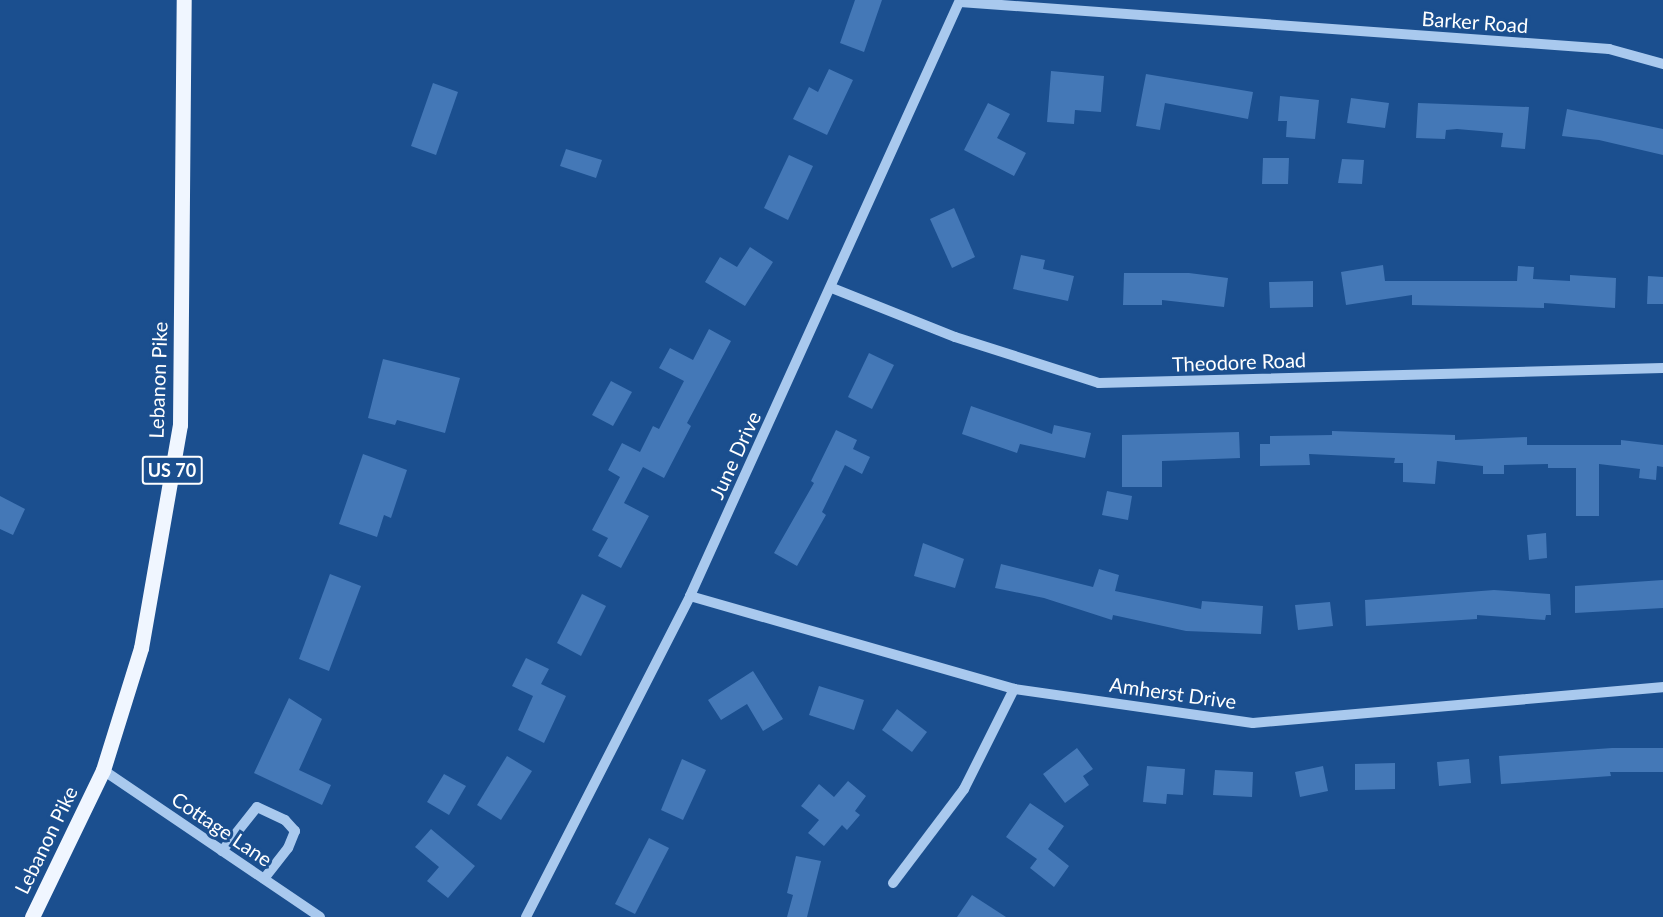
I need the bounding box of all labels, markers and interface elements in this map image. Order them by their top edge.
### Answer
street label: Barker Road [1421,6,1529,38]
street label: Lebanon Pike [144,321,172,439]
street label: Theodore Road [1172,348,1306,376]
street label: June Drive [704,407,766,503]
road number: US 70 [140,455,204,485]
street label: Amherst Drive [1108,672,1238,714]
street label: Lebanon Pike [10,782,82,898]
street label: Cottage Lane [167,787,277,871]

